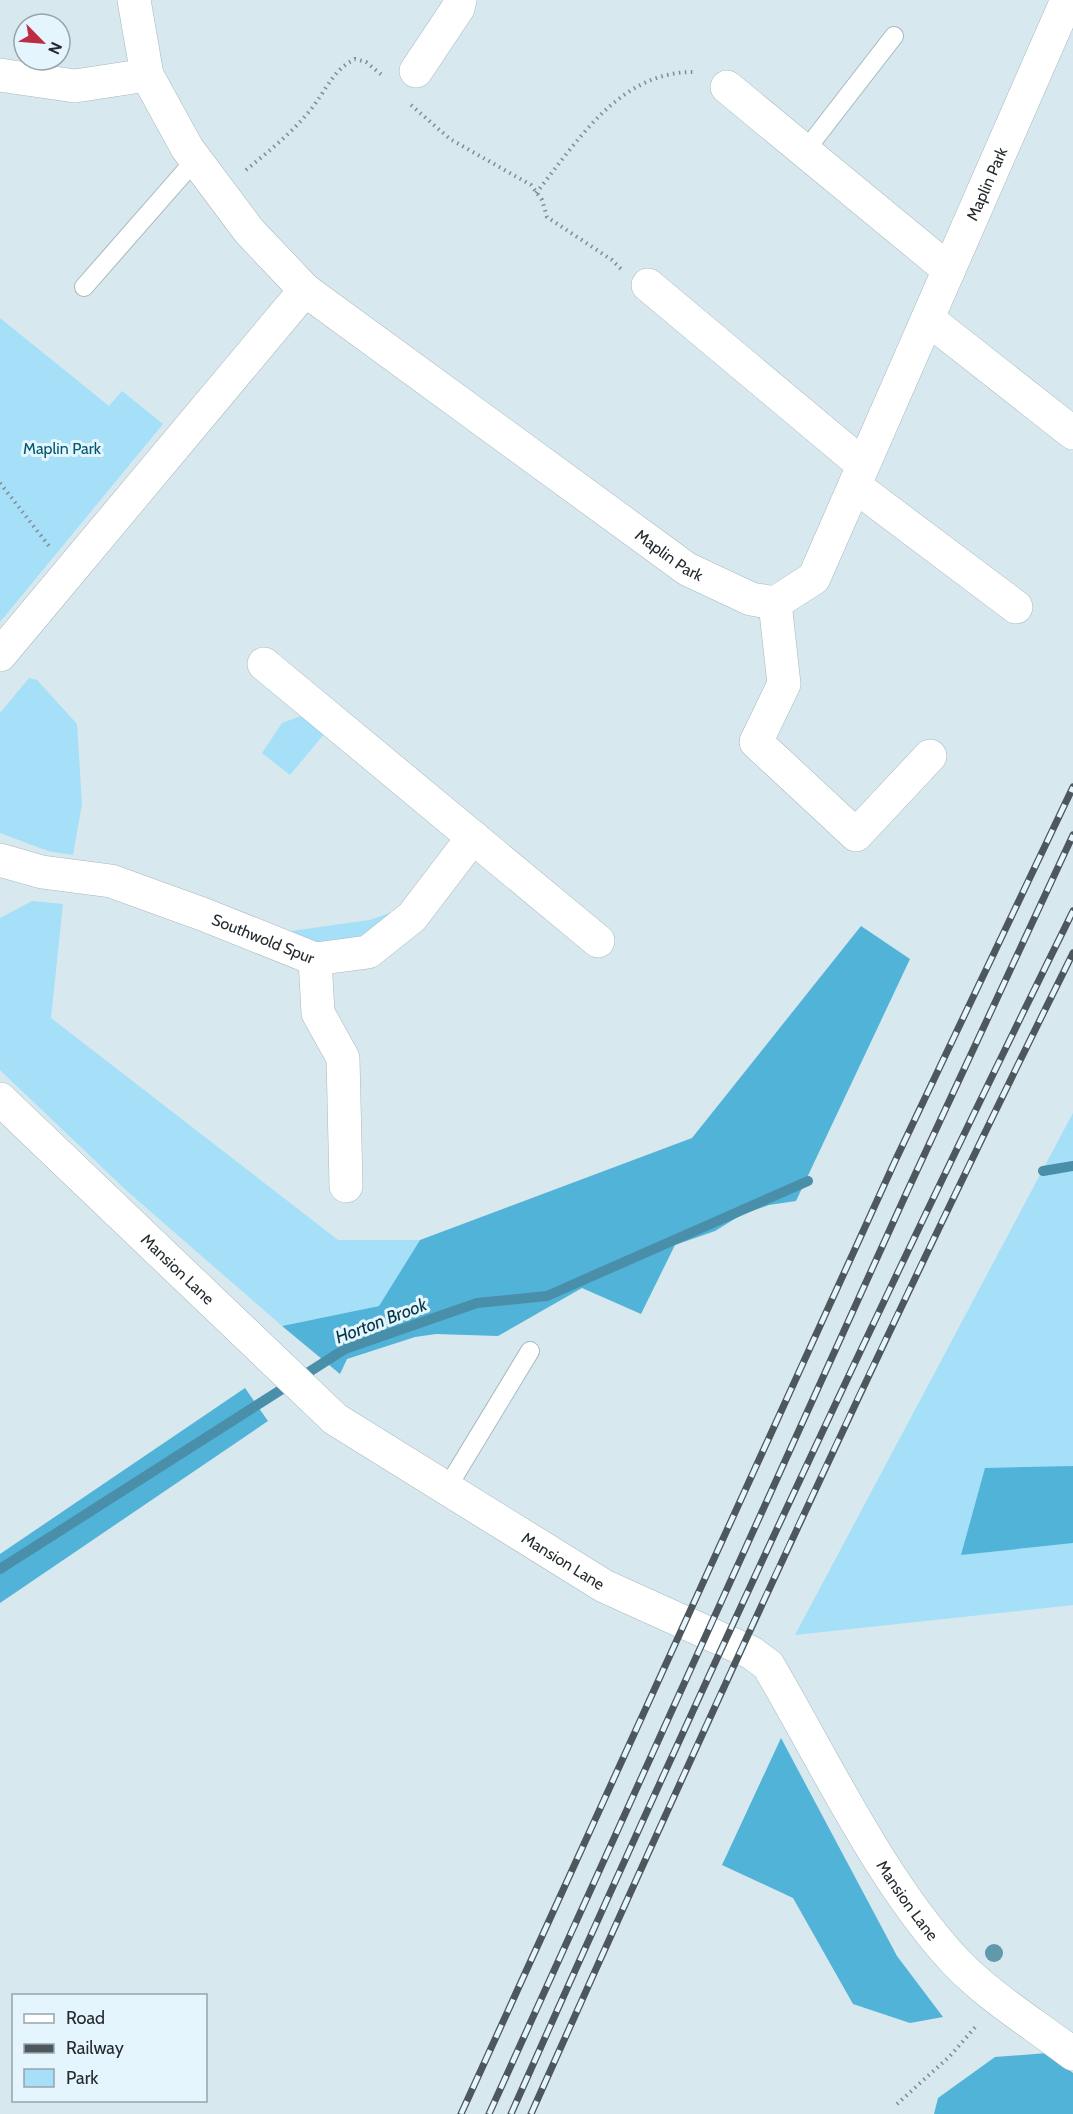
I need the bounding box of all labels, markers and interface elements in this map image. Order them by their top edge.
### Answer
north arrow [12,12,72,72]
text: N [44,39,66,57]
street label: Maplin Park [962,143,1011,223]
park label: Maplin Park [23,439,102,458]
street label: Maplin Park [632,525,707,585]
street label: Southwold Spur [209,909,318,968]
street label: Mansion Lane [137,1230,218,1308]
water label: Horton Brook [332,1293,431,1349]
street label: Mansion Lane [518,1528,608,1594]
street label: Mansion Lane [873,1857,943,1944]
legend [12,1994,207,2102]
text: Road [66,2007,105,2029]
text: Railway [66,2037,124,2059]
text: Park [66,2067,99,2089]

